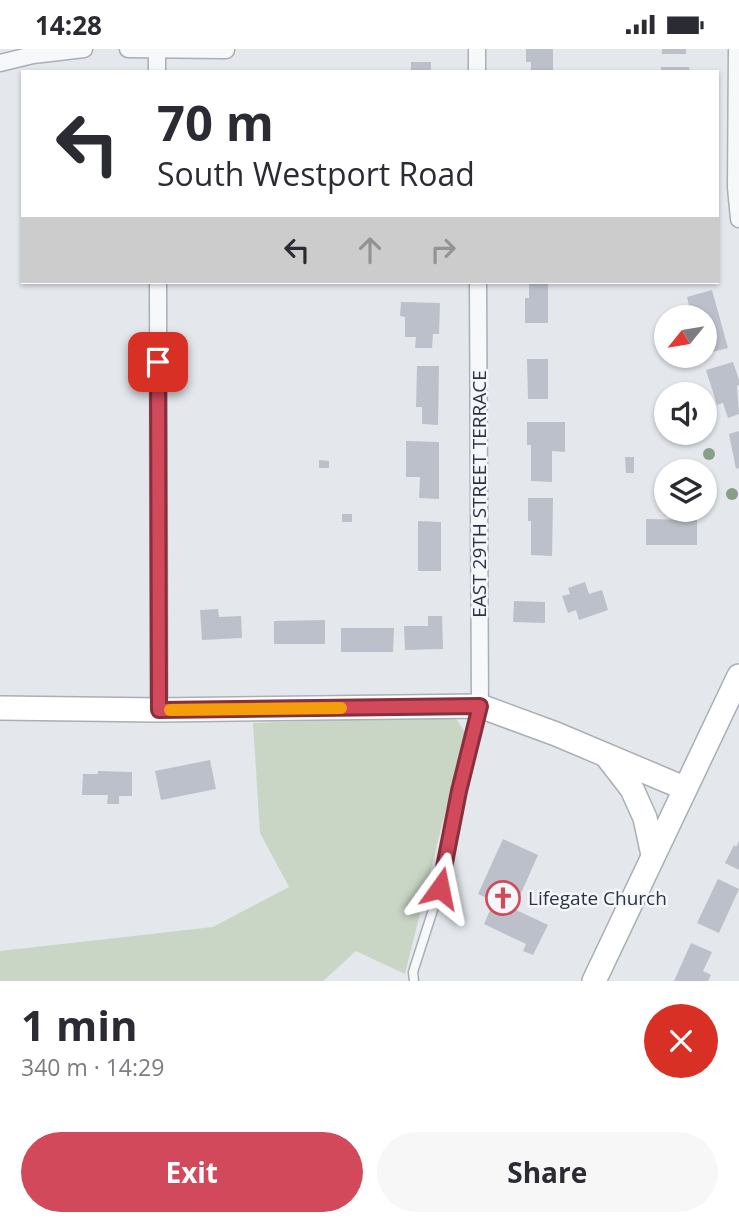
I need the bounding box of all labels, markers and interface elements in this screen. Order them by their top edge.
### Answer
text: 14:28 [35,7,102,43]
text: 70 m [157,89,274,155]
icon: left [42,98,133,189]
text: South Westport Road [157,152,475,195]
icon: left [278,231,316,269]
icon: ahead [351,231,389,269]
icon: right [424,231,462,269]
north arrow [654,305,718,367]
map controls [654,305,717,522]
pin [128,332,188,392]
icon: arrive [139,343,177,381]
street label: EAST 29TH STREET TERRACE [466,370,492,618]
button: sound [654,382,717,445]
button: layers [654,459,717,522]
position arrow [403,851,477,925]
church icon: Lifegate Church [484,879,522,917]
place label: Lifegate Church [528,885,667,911]
text: 1 min [21,996,138,1053]
button: close [644,1004,718,1078]
text: 340 m · 14:29 [21,1051,164,1083]
button: Exit [21,1132,363,1212]
button: Share [377,1132,718,1212]

